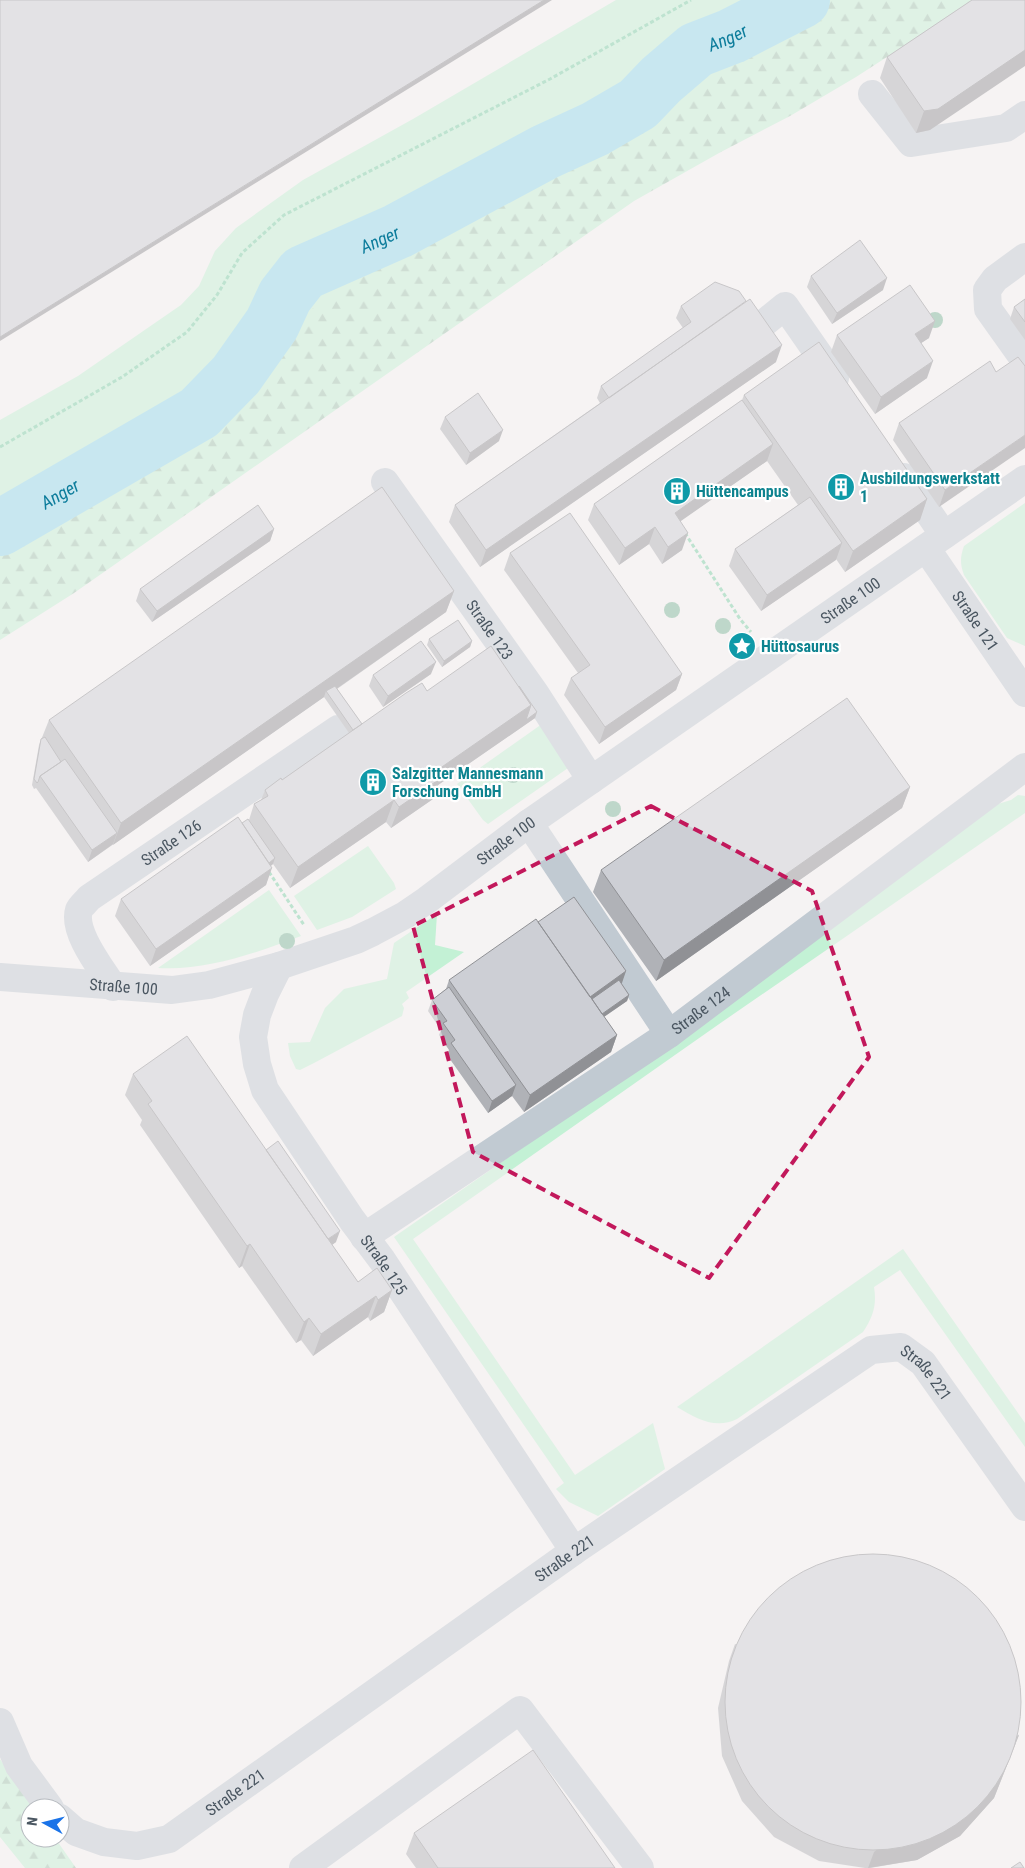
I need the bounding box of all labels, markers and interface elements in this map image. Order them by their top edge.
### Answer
water label: Anger [704,19,751,55]
water label: Anger [356,221,403,257]
place label: Ausbildungswerkstatt 1 [860,469,1000,506]
building icon: Ausbildungswerkstatt 1 [826,472,856,502]
water label: Anger [36,474,83,513]
building icon: Hüttencampus [662,476,692,506]
place label: Hüttencampus [696,482,789,501]
street label: Straße 100 [817,573,884,628]
street label: Straße 121 [948,587,1003,654]
street label: Straße 123 [462,596,517,663]
place icon: Hüttosaurus [727,631,757,661]
place label: Hüttosaurus [761,637,839,656]
place label: Salzgitter Mannesmann Forschung GmbH [392,764,543,801]
building icon: Salzgitter Mannesmann Forschung GmbH [358,767,388,797]
street label: Straße 100 [473,812,539,869]
street label: Straße 126 [137,815,205,869]
street label: Straße 100 [89,974,159,998]
street label: Straße 124 [668,982,734,1038]
street label: Straße 125 [357,1231,412,1298]
street label: Straße 221 [897,1341,956,1404]
street label: Straße 221 [531,1531,598,1586]
street label: Straße 221 [202,1764,268,1820]
north arrow [20,1798,70,1848]
text: N [24,1816,41,1827]

